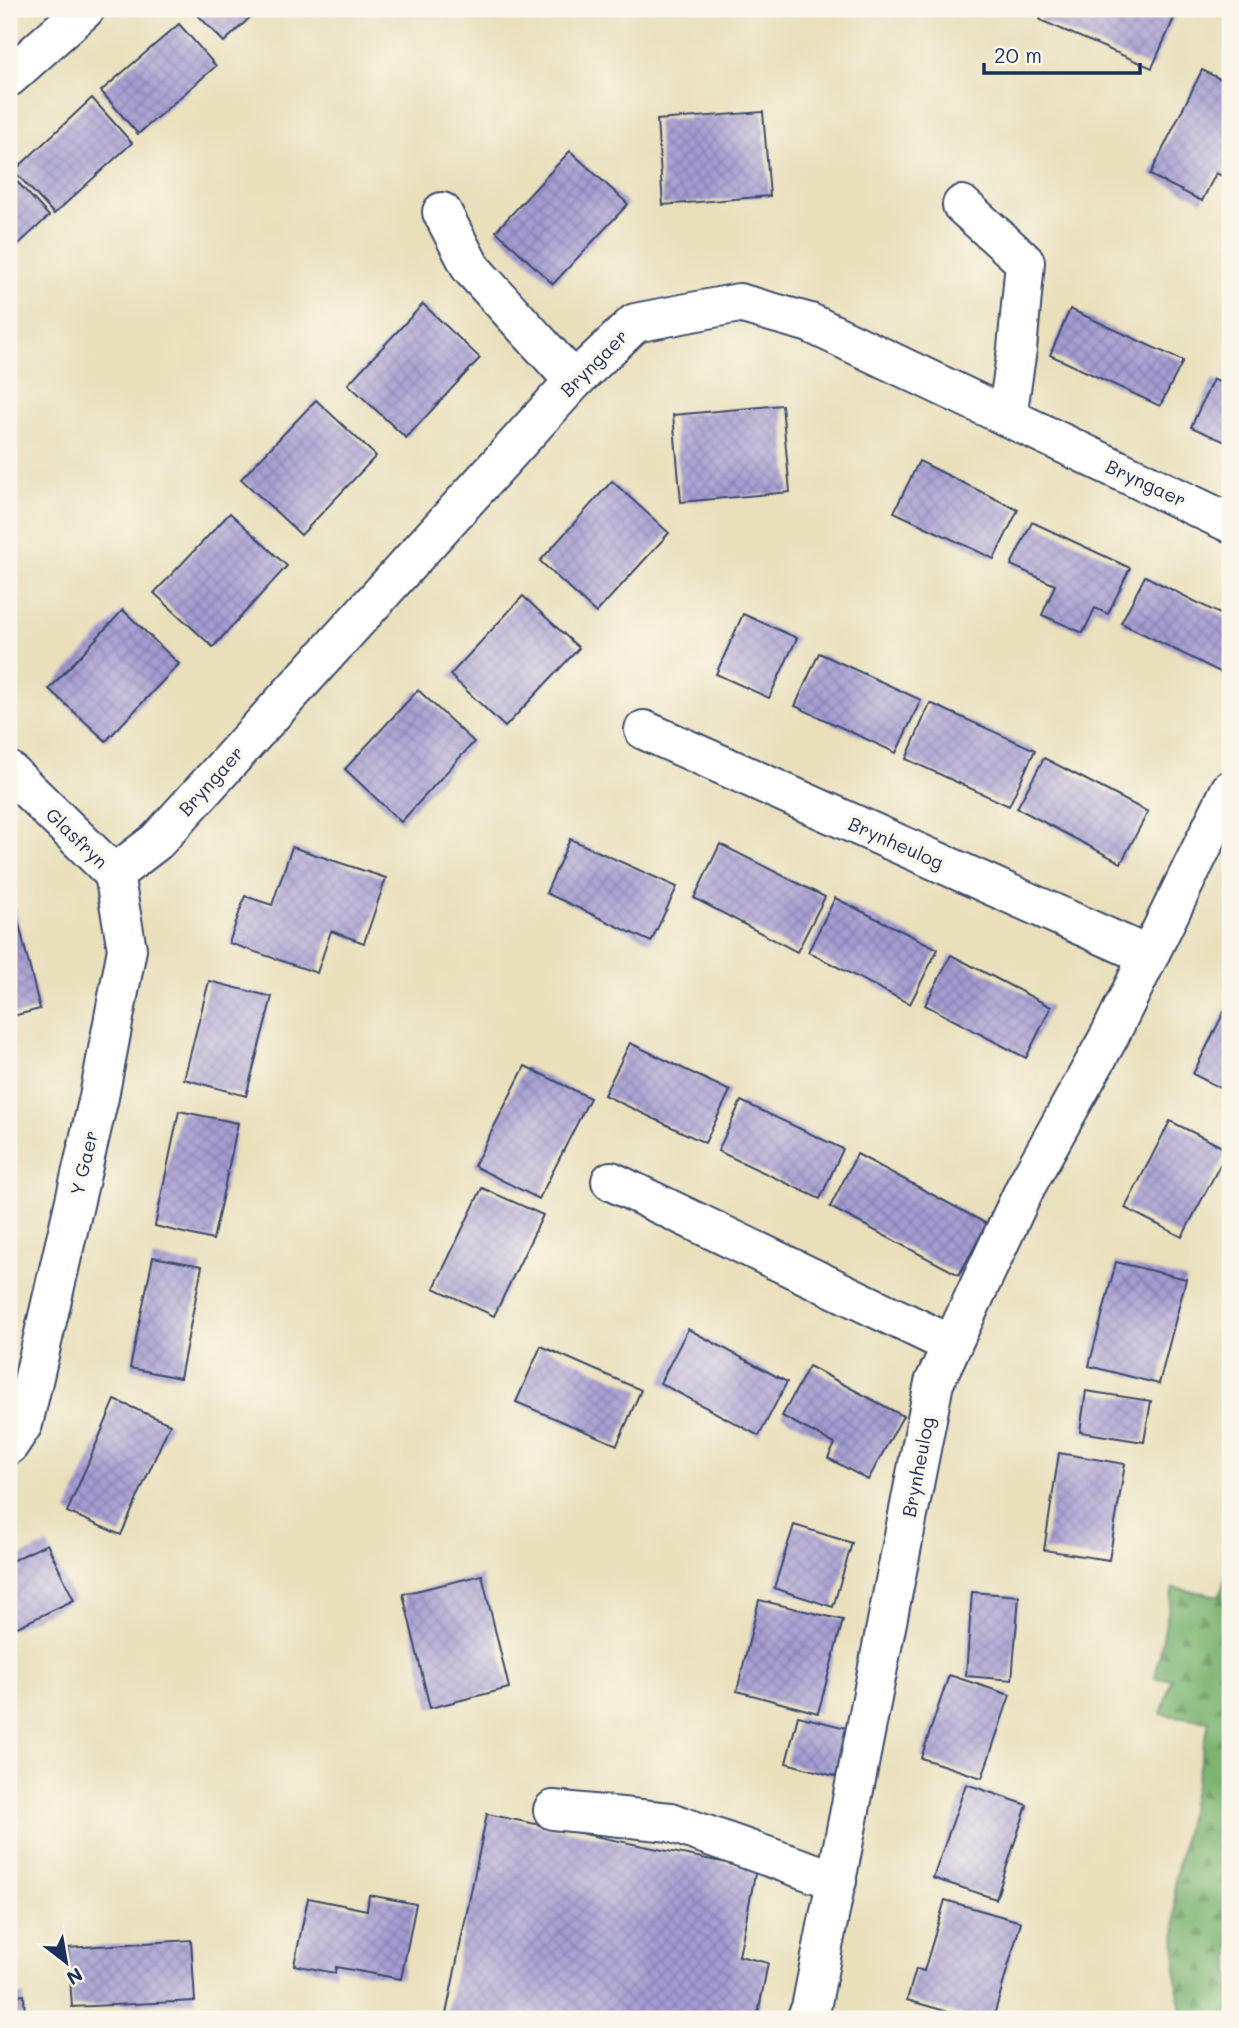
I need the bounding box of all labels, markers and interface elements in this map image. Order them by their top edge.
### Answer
scale bar [984,32,1139,76]
text: 20 m [994,41,1042,68]
street label: Bryngaer [554,323,633,402]
street label: Bryngaer [1102,453,1190,512]
street label: Bryngaer [173,740,249,821]
street label: Glasfryn [41,802,114,873]
street label: Brynheulog [845,810,948,875]
street label: Y Gaer [64,1128,103,1198]
street label: Brynheulog [896,1415,939,1519]
north arrow [32,1926,102,1996]
text: N [62,1963,88,1991]

